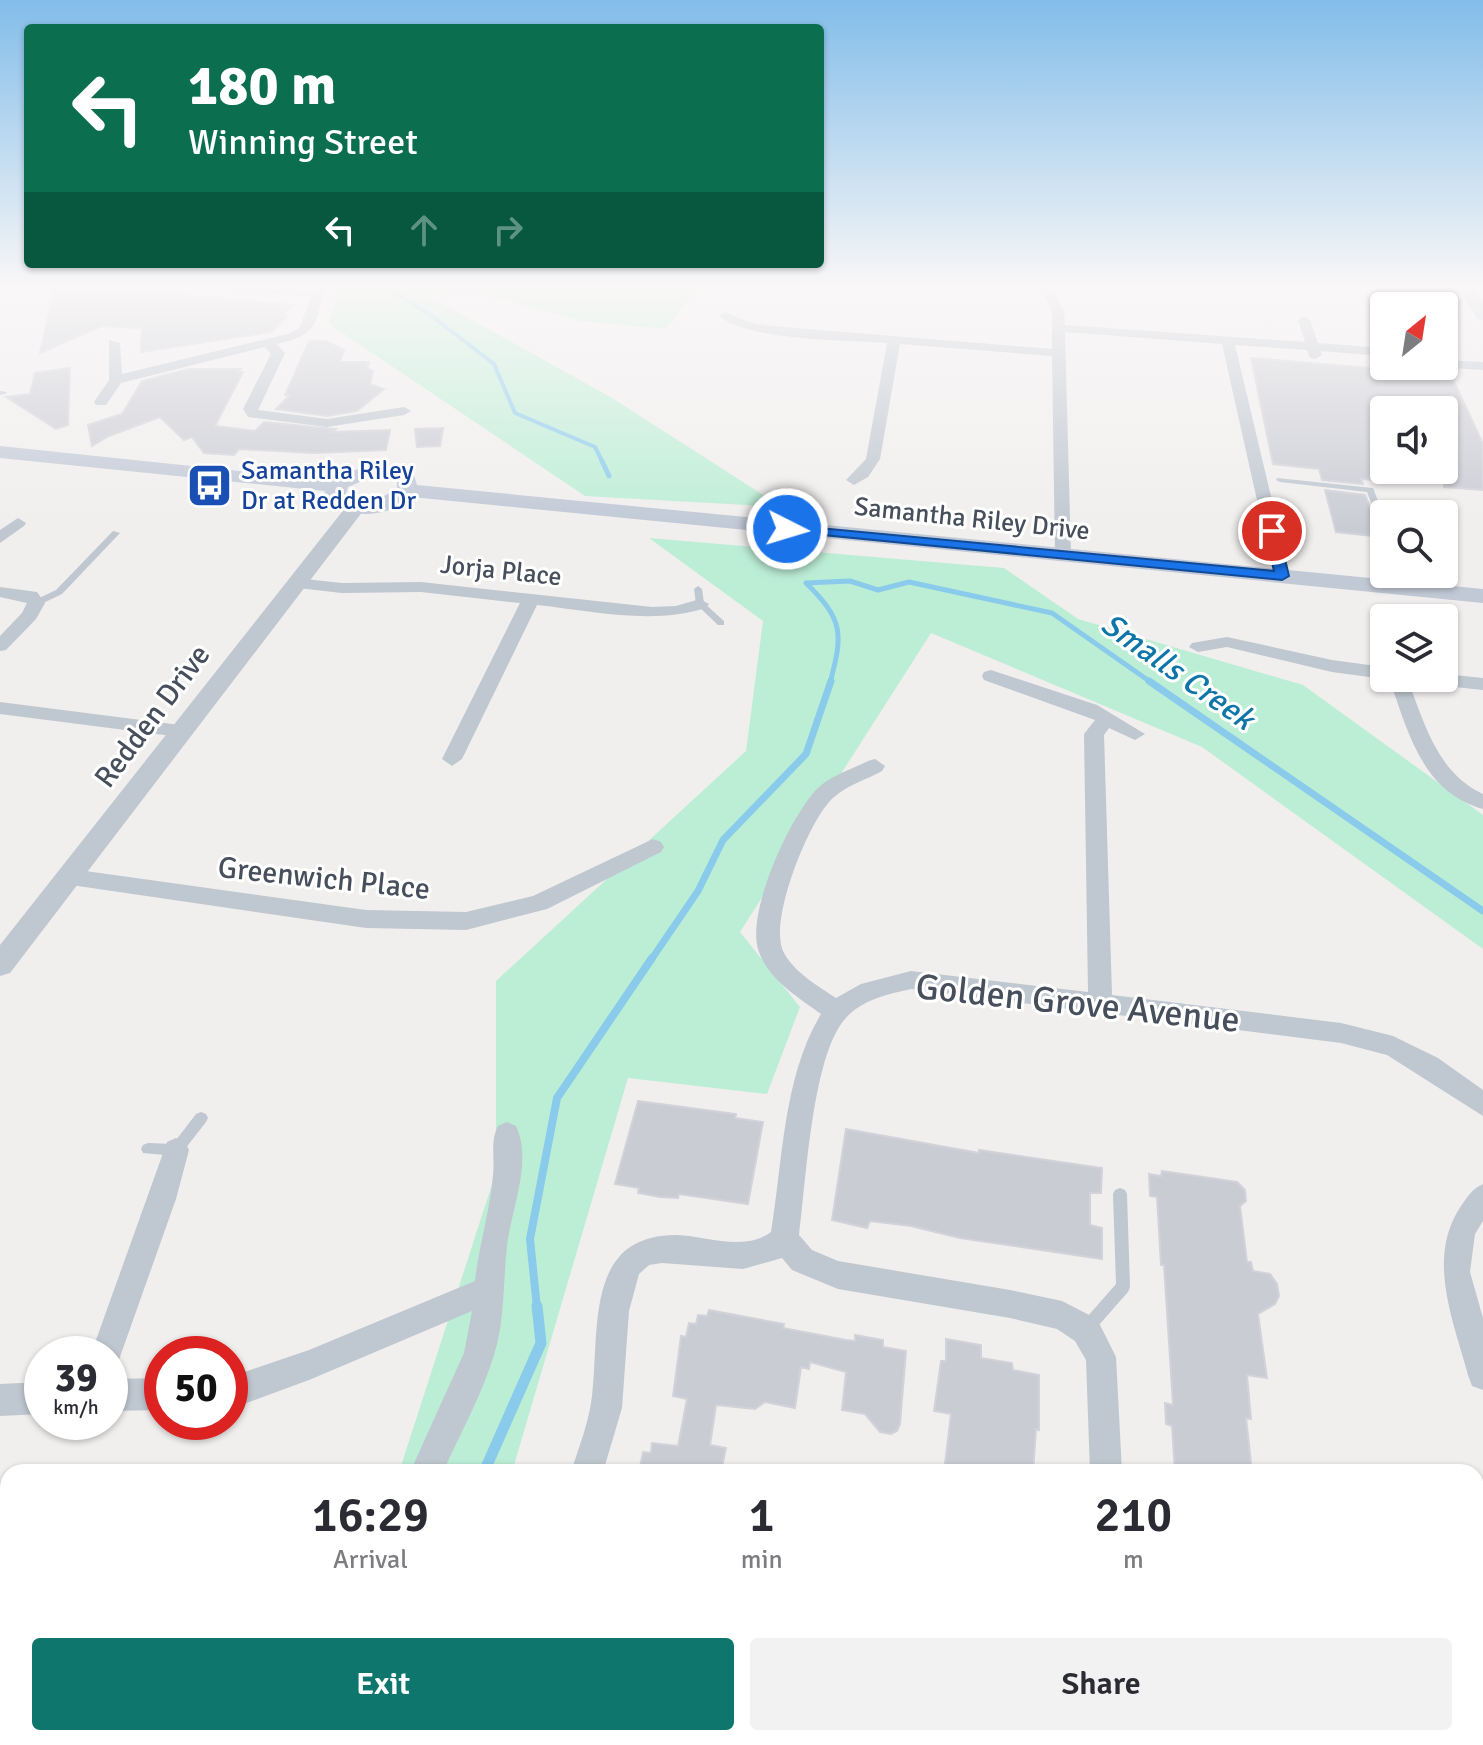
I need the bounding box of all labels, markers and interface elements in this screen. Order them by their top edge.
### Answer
text: 180 m [188,51,336,120]
icon: left [56,56,160,160]
text: Winning Street [188,120,418,165]
icon: left [318,208,362,252]
icon: ahead [402,208,446,252]
icon: right [486,208,530,252]
north arrow [1370,292,1458,380]
map controls [1370,292,1458,692]
button: sound [1370,396,1458,484]
place label: Samantha Riley Dr at Redden Dr [241,455,416,517]
bus stop icon: Samantha Riley Dr at Redden Dr [186,461,234,509]
position arrow [745,487,829,571]
street label: Samantha Riley Drive [853,491,1091,547]
pin [1238,497,1306,565]
button: search [1370,500,1458,588]
icon: arrive [1250,509,1294,553]
street label: Jorja Place [439,549,563,593]
water label: Smalls Creek [1094,604,1264,740]
button: layers [1370,604,1458,692]
street label: Redden Drive [87,637,218,795]
street label: Greenwich Place [216,849,432,908]
street label: Golden Grove Avenue [914,964,1242,1043]
speed limit sign: 50 [144,1336,248,1440]
text: 39 [54,1353,98,1403]
text: km/h [53,1395,99,1420]
text: 16:29 [312,1486,429,1545]
text: 1 [749,1486,775,1545]
text: 210 [1094,1486,1172,1545]
text: Arrival [333,1544,408,1576]
text: min [741,1544,783,1576]
text: m [1123,1544,1144,1576]
button: Exit [32,1638,734,1730]
button: Share [750,1638,1452,1730]

